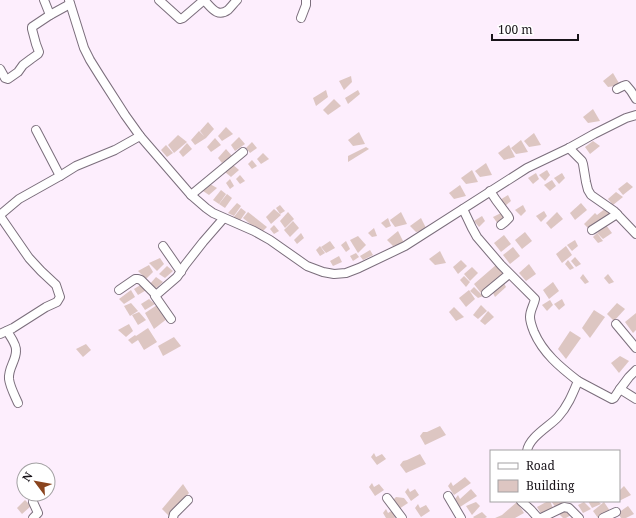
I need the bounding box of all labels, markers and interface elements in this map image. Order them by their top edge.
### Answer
scale bar [492,16,578,42]
text: 100 m [498,21,533,38]
legend [490,450,620,502]
text: Road [526,457,556,474]
north arrow [16,462,56,502]
text: N [18,469,36,484]
text: Building [526,477,575,494]

